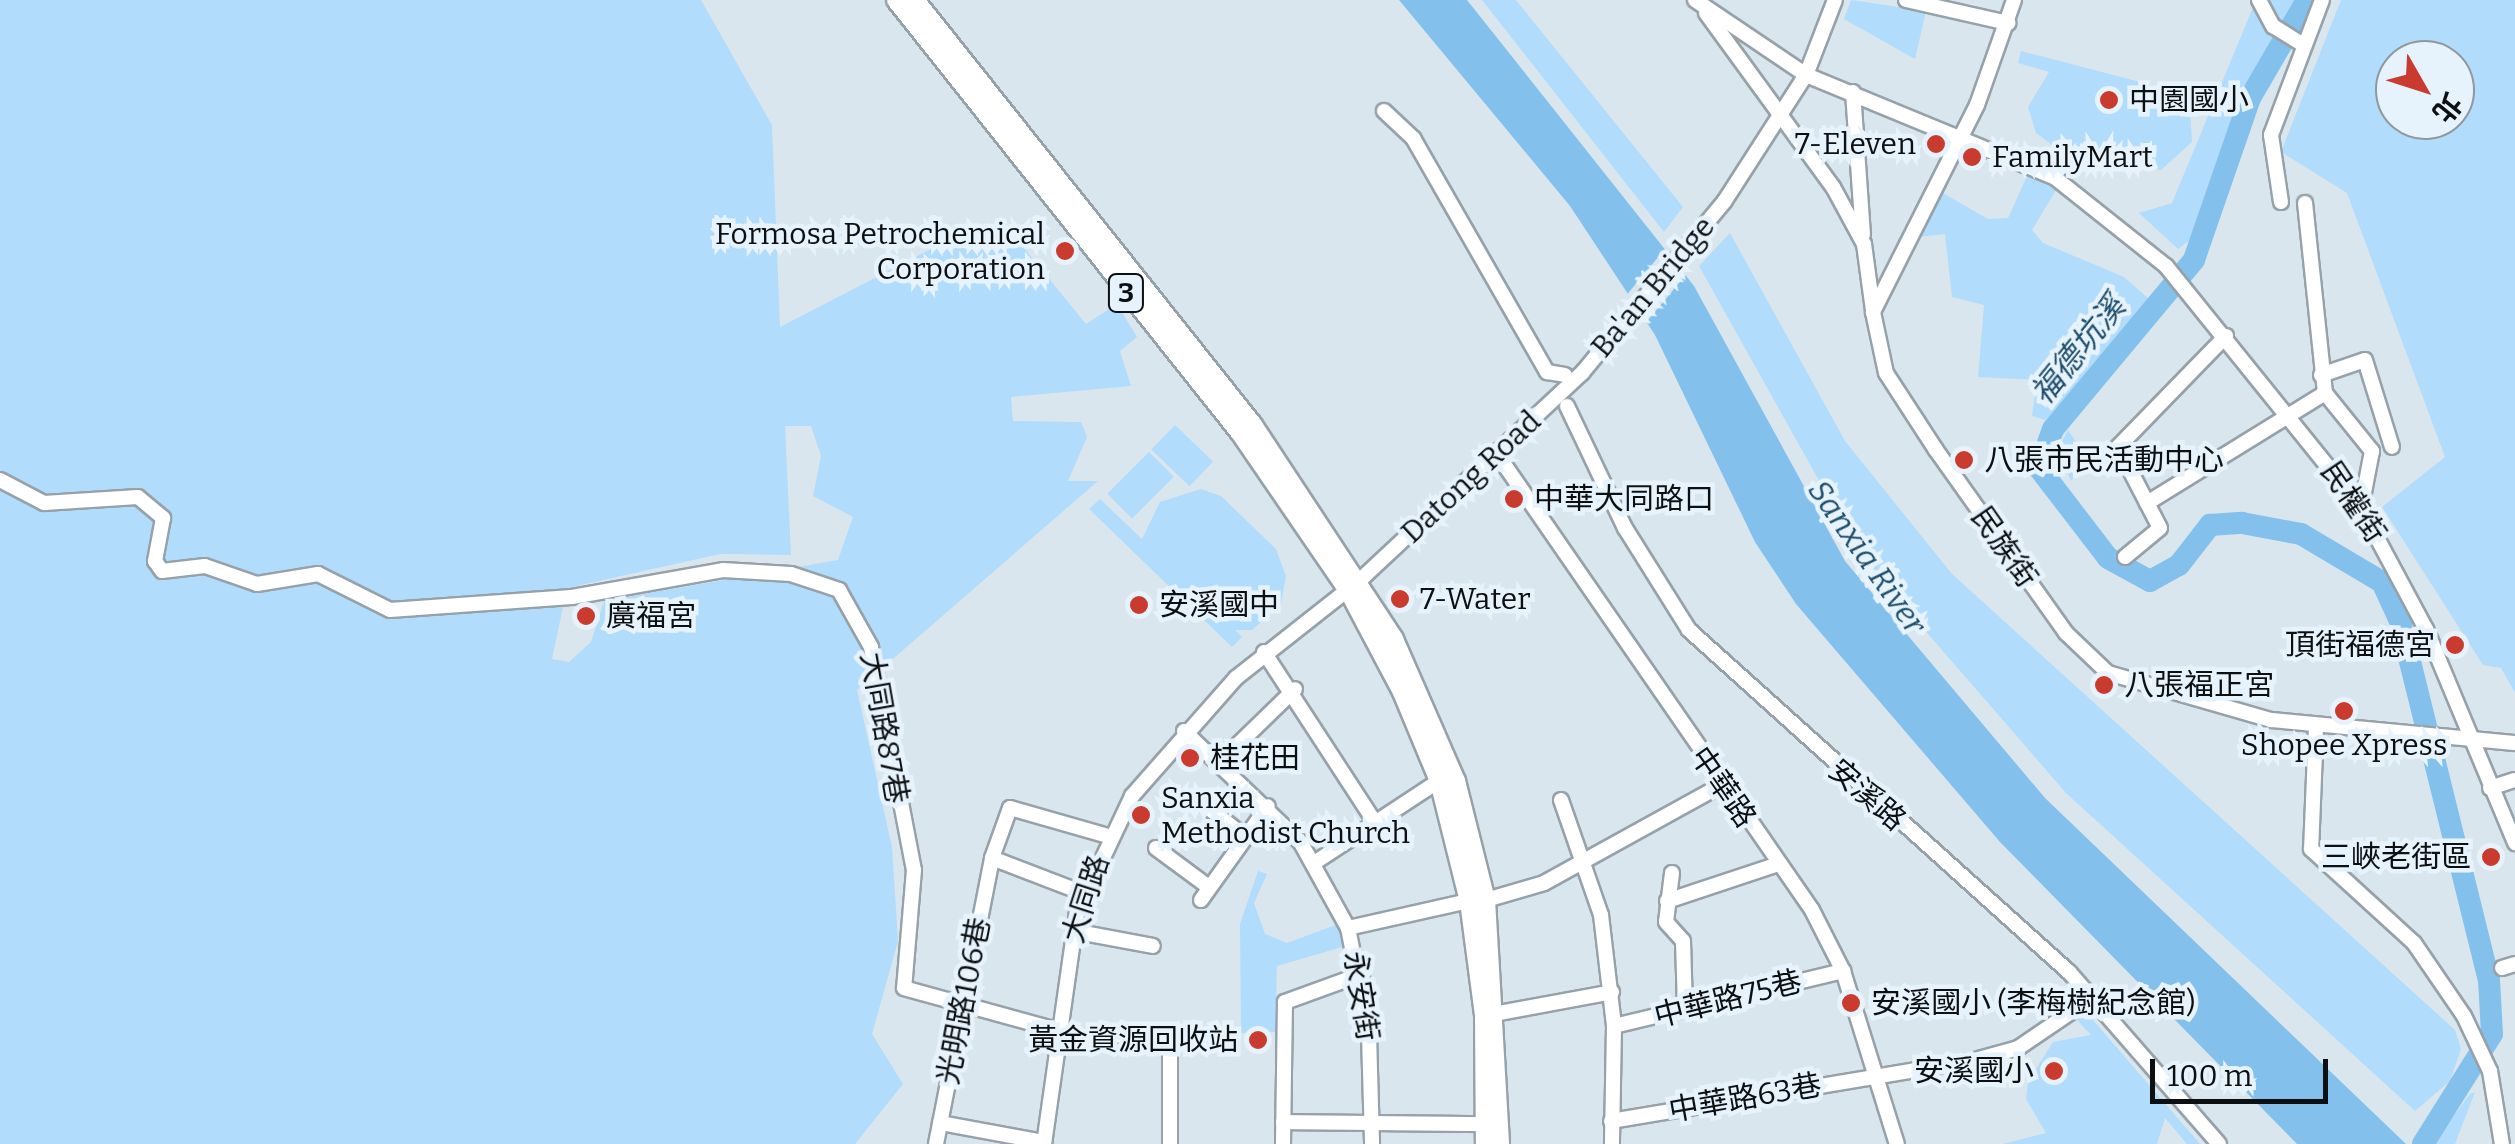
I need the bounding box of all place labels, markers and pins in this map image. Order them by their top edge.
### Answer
place label: 中園國小 [2129,82,2249,118]
marker: 中園國小 [2098,89,2120,111]
place label: 7-Eleven [1795,126,1916,162]
marker: 7-Eleven [1925,133,1947,155]
place label: FamilyMart [1992,139,2153,175]
marker: FamilyMart [1961,146,1983,168]
place label: Formosa Petrochemical Corporation [715,216,1045,286]
marker: Formosa Petrochemical Corporation [1054,240,1076,262]
place label: 八張市民活動中心 [1984,442,2224,478]
marker: 八張市民活動中心 [1953,449,1975,471]
place label: 中華大同路口 [1534,481,1714,517]
marker: 中華大同路口 [1503,488,1525,510]
place label: 7-Water [1420,581,1531,617]
place label: 安溪國中 [1159,587,1279,623]
marker: 7-Water [1389,588,1411,610]
marker: 安溪國中 [1128,594,1150,616]
place label: 廣福宮 [606,598,696,634]
marker: 廣福宮 [575,605,597,627]
place label: 頂街福德宮 [2285,627,2435,663]
marker: 頂街福德宮 [2444,634,2466,656]
place label: 八張福正宮 [2124,667,2274,703]
marker: 八張福正宮 [2093,674,2115,696]
marker: Shopee Xpress [2333,700,2355,722]
place label: Shopee Xpress [2241,727,2447,763]
place label: 桂花田 [1210,740,1300,776]
marker: 桂花田 [1179,747,1201,769]
place label: Sanxia Methodist Church [1161,780,1410,850]
marker: Sanxia Methodist Church [1130,804,1152,826]
place label: 三峽老街區 [2321,839,2471,875]
marker: 三峽老街區 [2480,846,2502,868]
place label: 安溪國小 (李梅樹紀念館) [1871,985,2195,1021]
marker: 安溪國小 (李梅樹紀念館) [1840,992,1862,1014]
place label: 黃金資源回收站 [1028,1022,1238,1058]
marker: 黃金資源回收站 [1247,1029,1269,1051]
place label: 安溪國小 [1914,1053,2034,1089]
marker: 安溪國小 [2043,1060,2065,1082]

